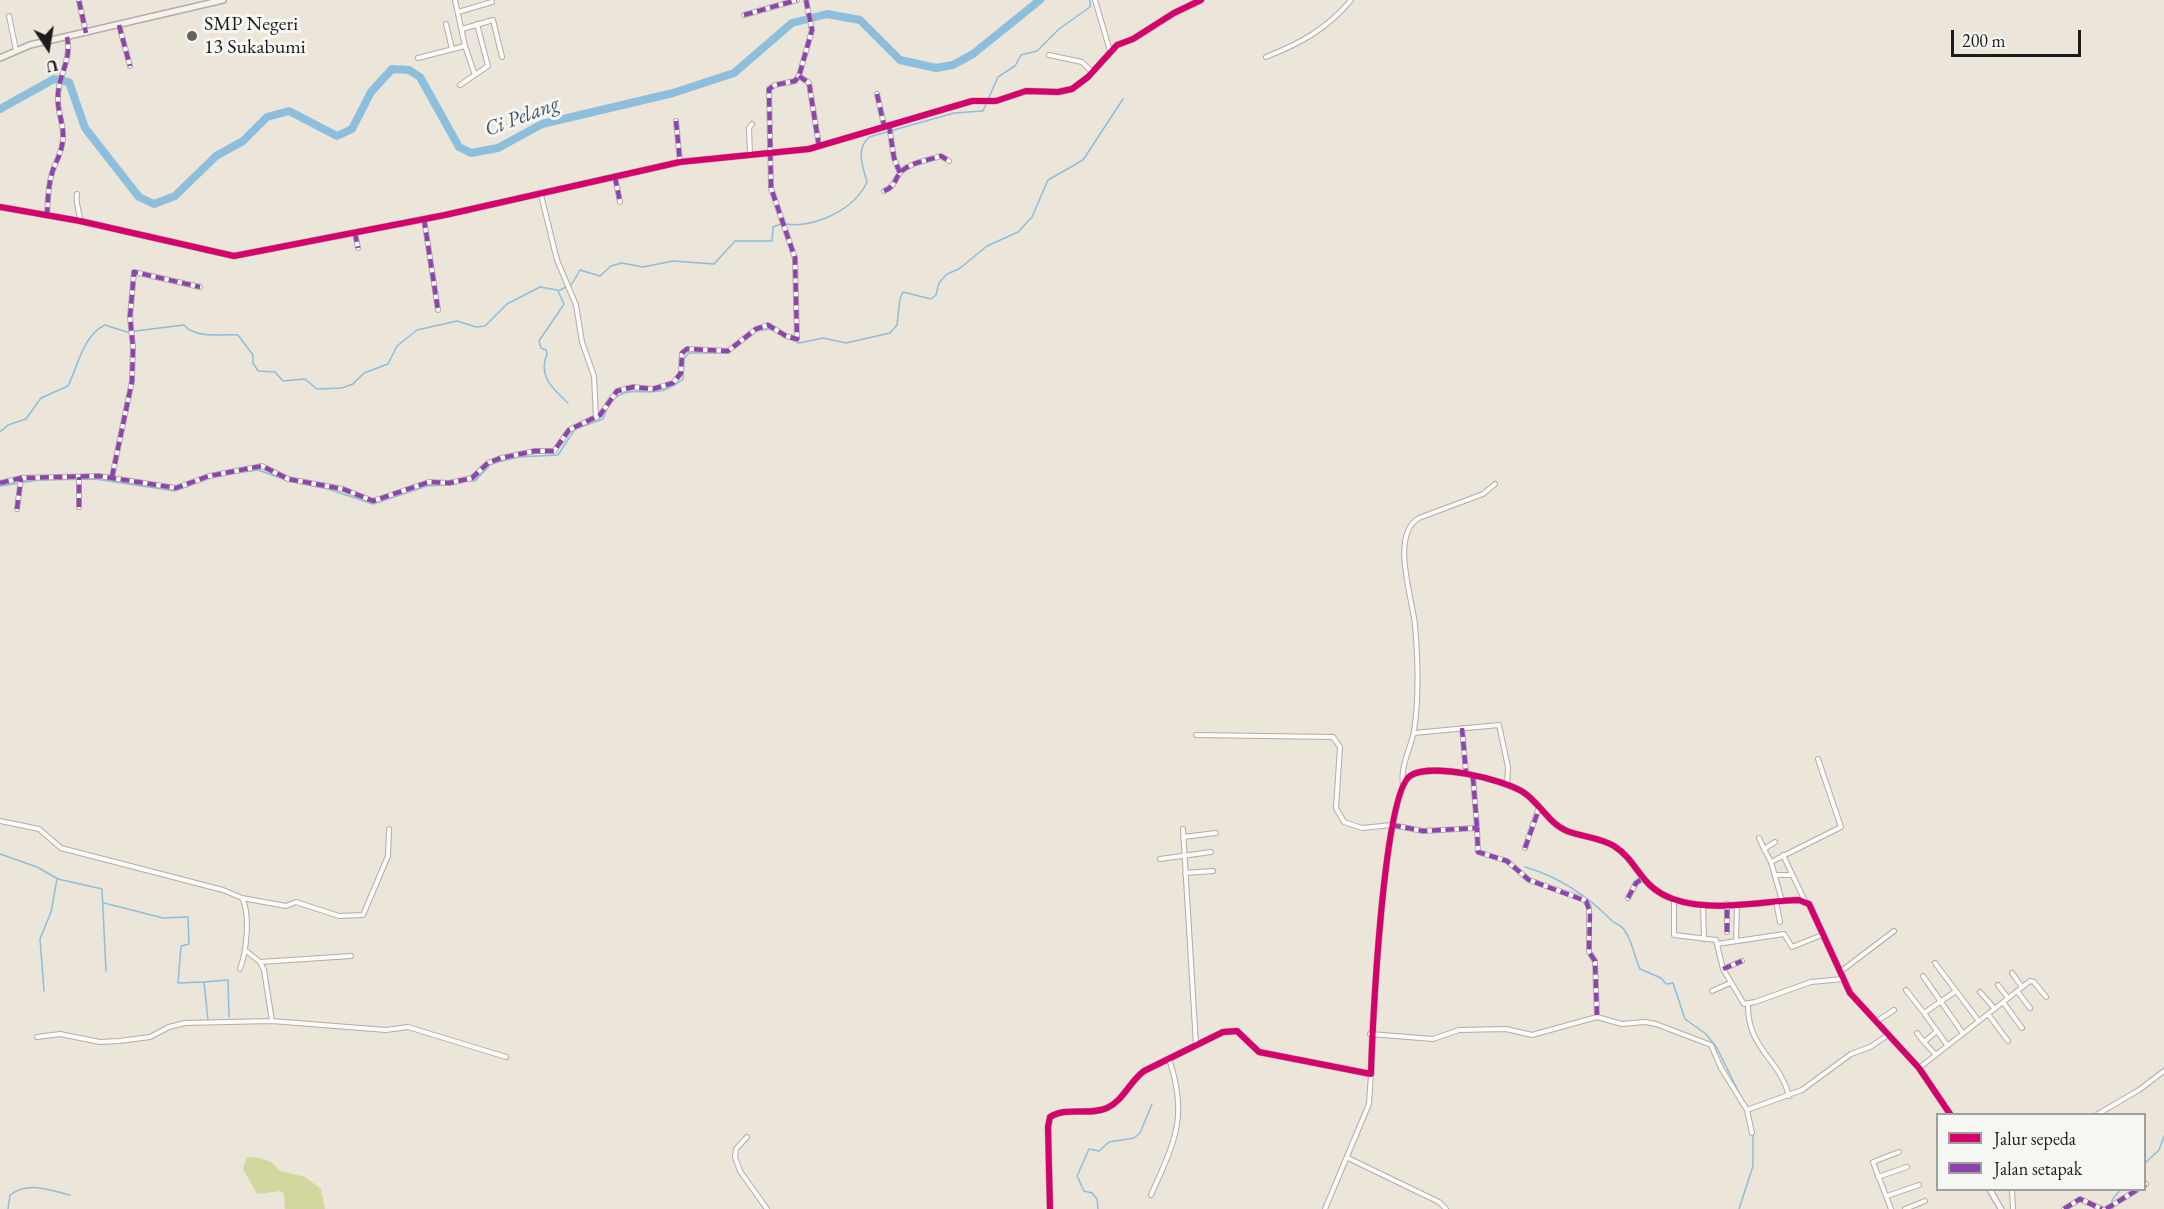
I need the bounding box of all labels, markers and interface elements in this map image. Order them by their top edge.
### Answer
place label: SMP Negeri 13 Sukabumi [204,13,306,60]
north arrow [18,18,78,78]
scale bar [1954,18,2084,56]
marker: SMP Negeri 13 Sukabumi [185,29,199,43]
text: 200 m [1962,29,2006,52]
text: U [44,55,60,78]
water label: Ci Pelang [481,91,563,143]
legend [1936,1113,2146,1191]
text: Jalur sepeda [1994,1127,2076,1150]
text: Jalan setapak [1994,1157,2082,1180]

